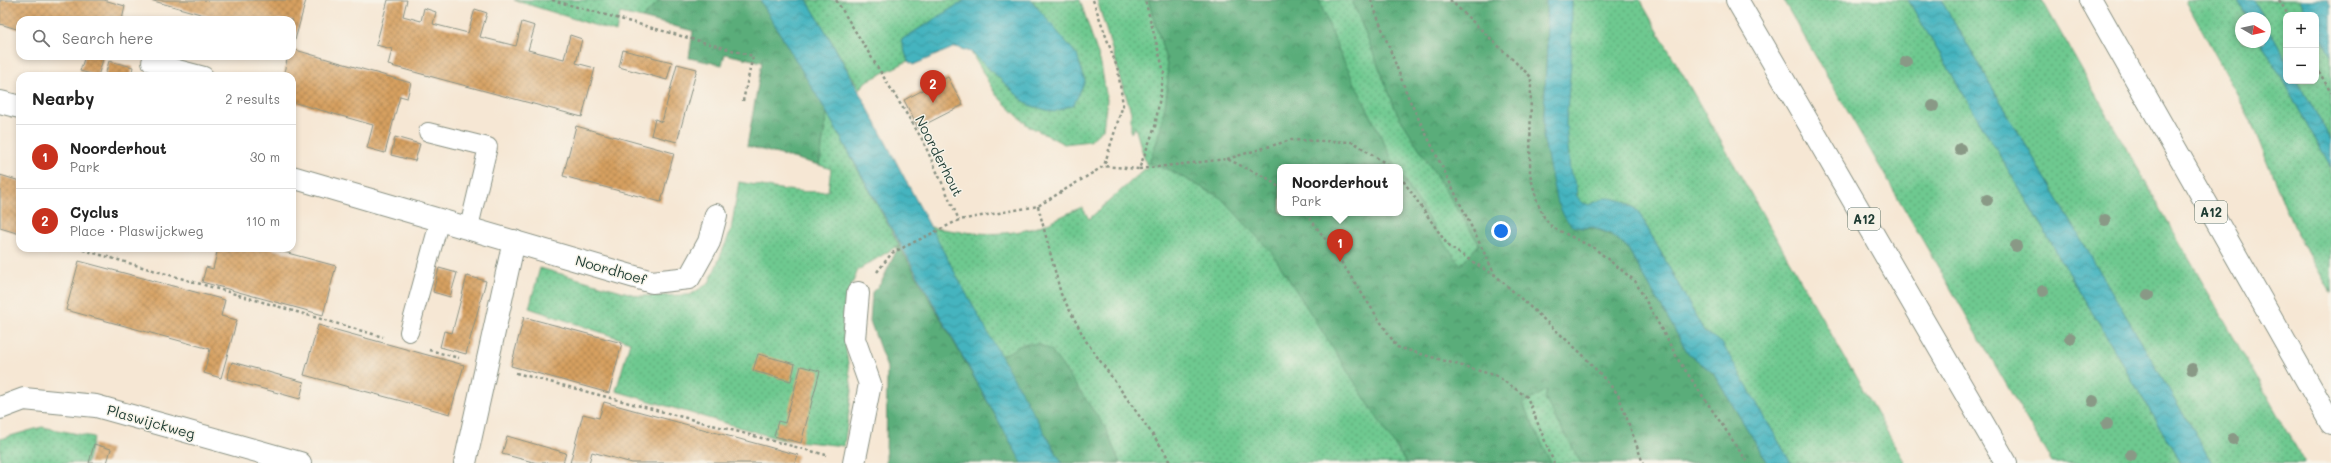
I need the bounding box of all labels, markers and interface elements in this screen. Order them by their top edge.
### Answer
north arrow [2235,12,2271,48]
map controls [2283,12,2319,84]
button: + [2283,12,2319,48]
search box [16,16,296,60]
icon: search [30,27,52,49]
text: Search here [62,28,153,48]
button: − [2283,48,2319,84]
pin: 2 [920,70,946,103]
text: Nearby [32,87,94,109]
text: 2 results [225,90,280,107]
street label: Noorderhout [911,112,968,200]
text: Noorderhout [70,138,167,158]
text: 1 [42,148,48,165]
text: 30 m [250,148,280,165]
text: Park [70,158,99,175]
popup [1277,164,1403,216]
text: Noorderhout [1292,172,1388,192]
text: Park [1292,192,1321,209]
road number: A12 [2195,201,2227,223]
text: Cyclus [70,202,118,222]
road number: A12 [1848,208,1880,230]
text: 2 [41,212,49,229]
text: 110 m [246,212,280,229]
your location [1491,221,1511,241]
text: Place · Plaswijckweg [70,222,203,239]
pin: 1 [1327,229,1353,262]
street label: Noordhoef [573,250,649,289]
street label: Plaswijckweg [105,400,197,443]

